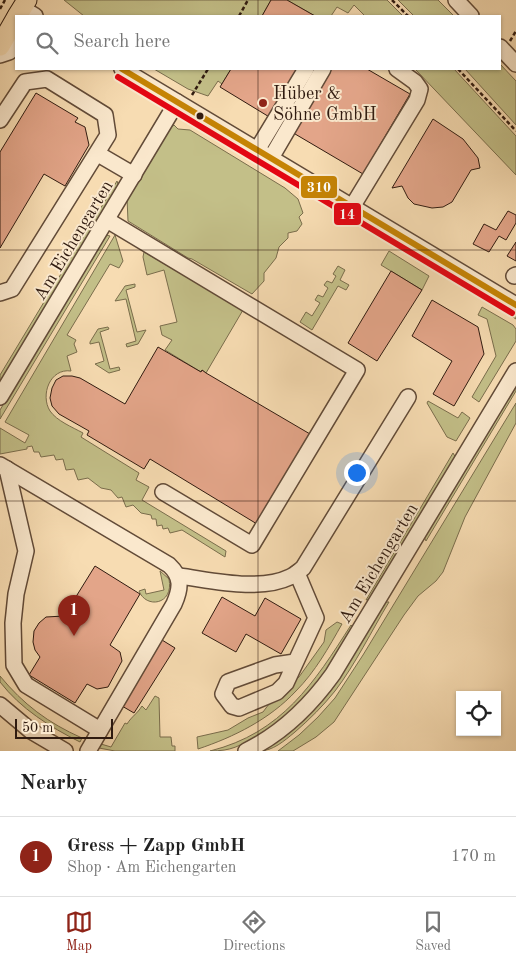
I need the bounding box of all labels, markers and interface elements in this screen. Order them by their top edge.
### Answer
search box [15,15,501,70]
icon: search [33,29,61,57]
text: Search here [73,33,170,52]
place label: Hüber & Söhne GmbH [273,85,377,124]
marker: Hüber & Söhne GmbH [257,97,269,109]
unlabelled marker [195,111,205,121]
line badge: 310 [300,175,338,199]
street label: Am Eichengarten [31,177,117,304]
text: 310 [307,181,331,195]
line badge: 14 [333,202,362,226]
text: 14 [339,208,355,222]
your location [344,460,370,486]
street label: Am Eichengarten [336,500,422,627]
pin: 1 [58,595,90,636]
map controls [456,691,501,736]
button: locate [456,691,501,736]
scale bar [15,716,112,739]
text: 50 m [22,721,53,735]
text: Nearby [20,773,88,794]
text: Gress + Zapp GmbH [67,837,245,856]
text: 1 [31,849,41,865]
text: 170 m [451,849,496,865]
text: Shop · Am Eichengarten [67,860,236,876]
tab: Map [65,908,93,955]
tab: Directions [223,908,285,955]
tab: Saved [415,908,451,955]

